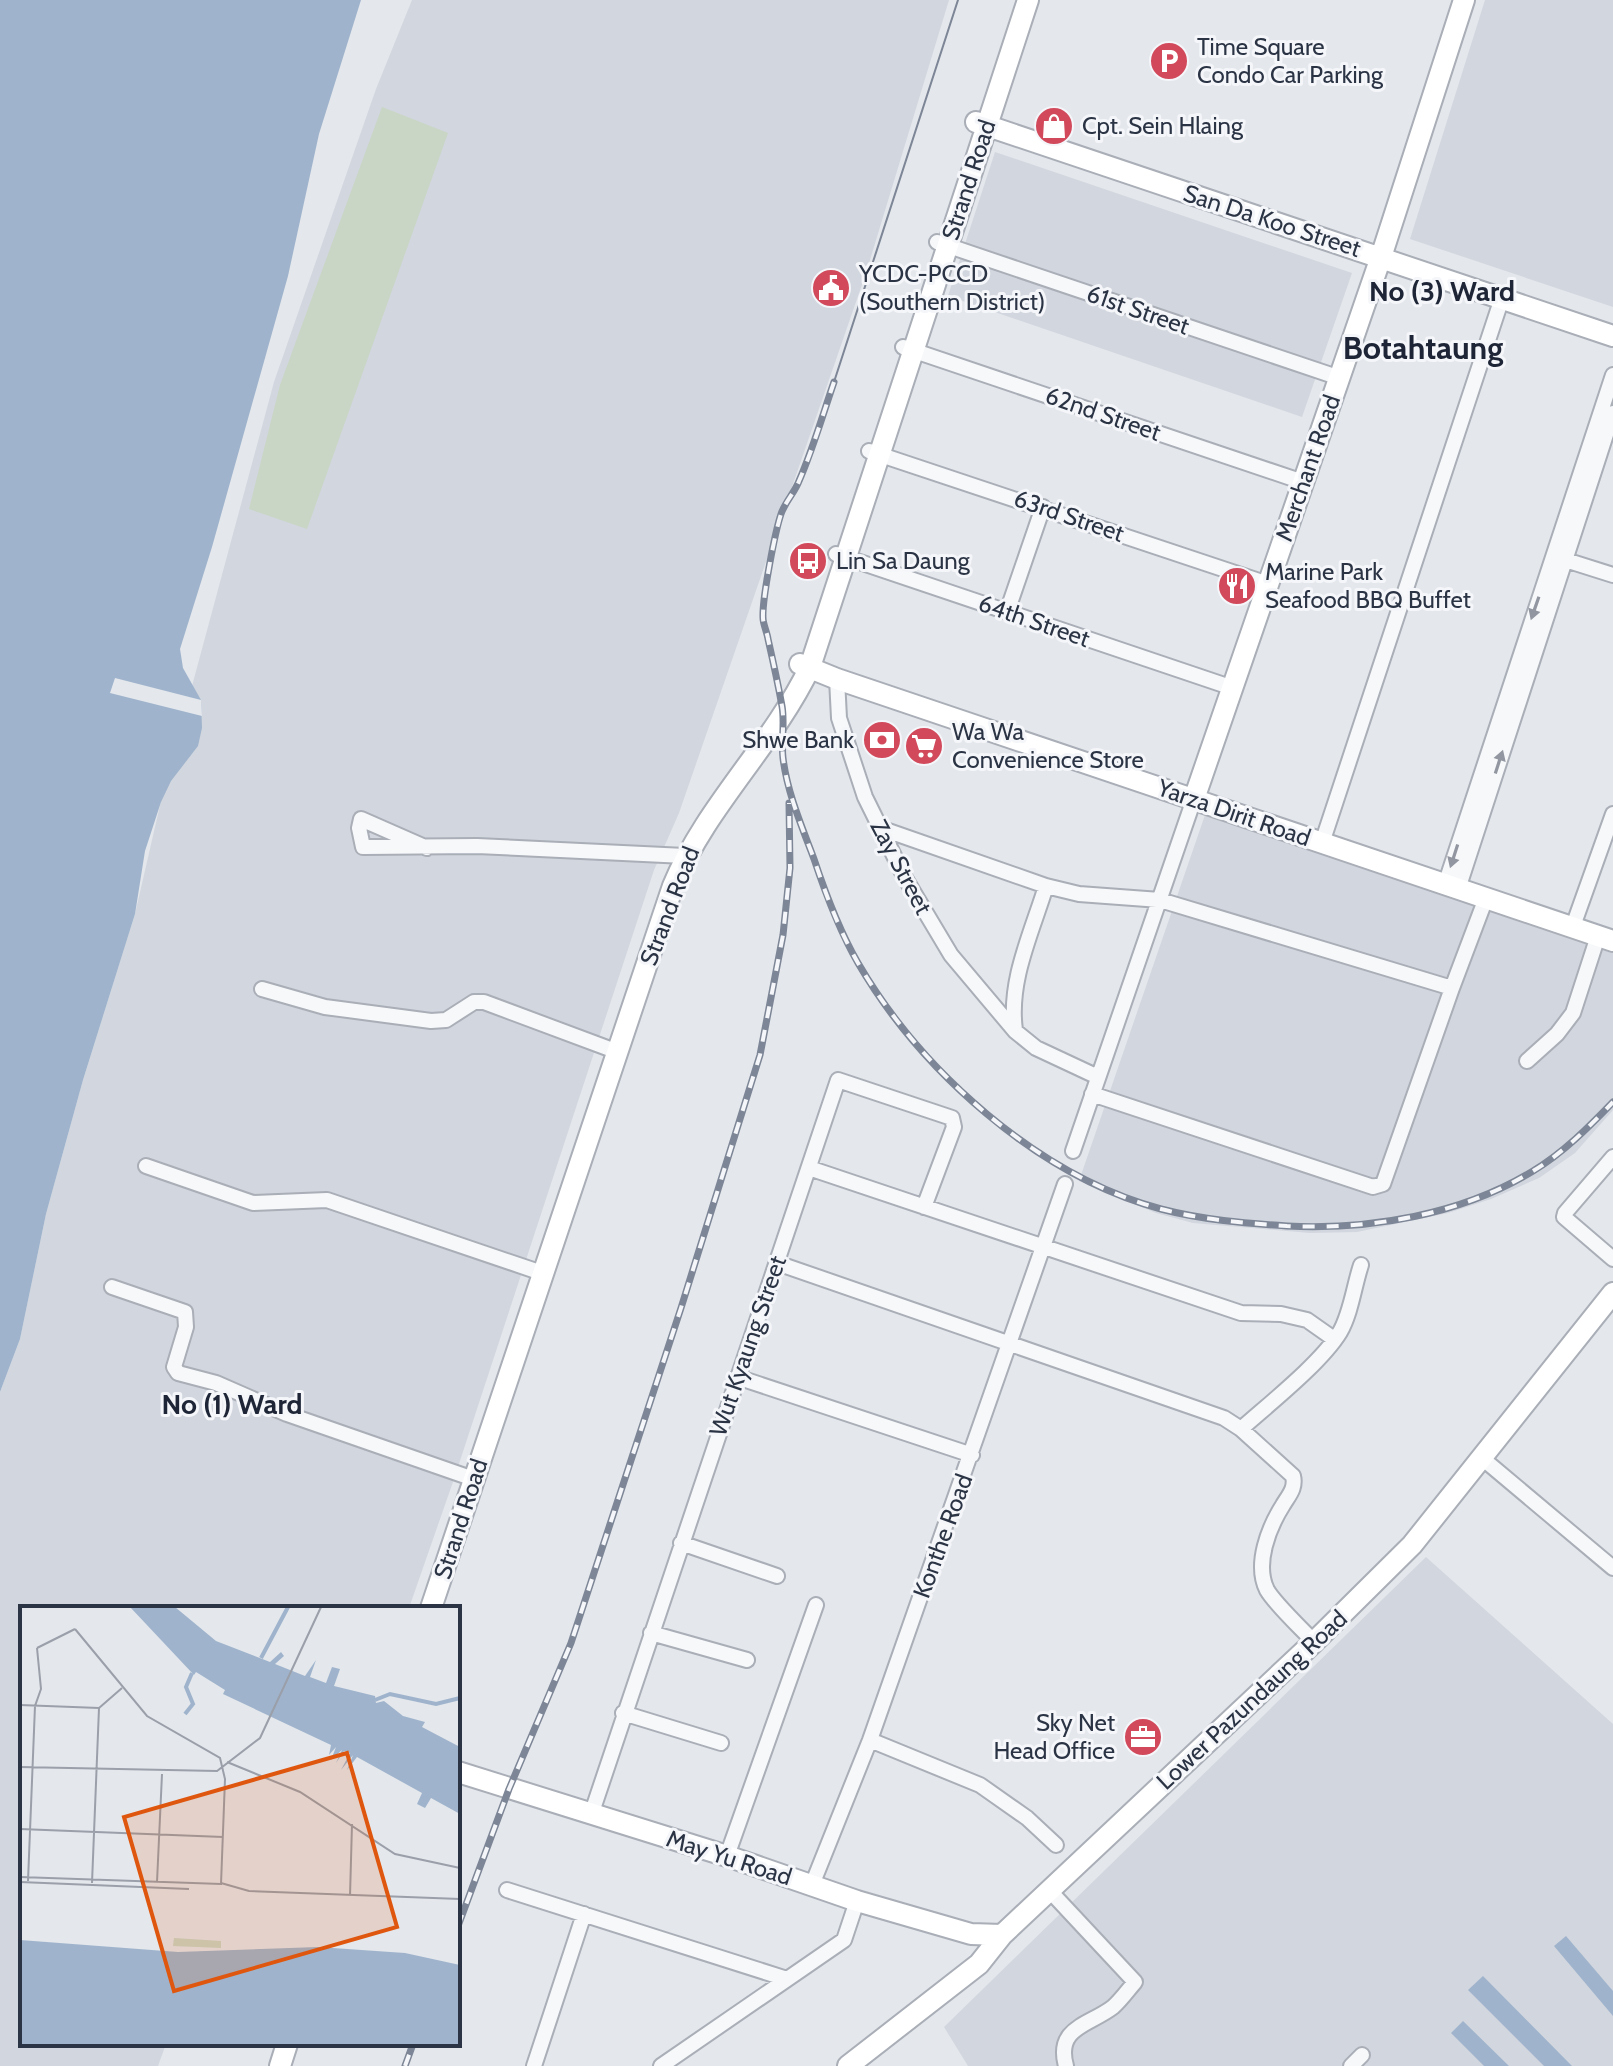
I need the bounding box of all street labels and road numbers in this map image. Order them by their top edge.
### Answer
street label: Strand Road [935,116,1002,244]
street label: San Da Koo Street [1180,178,1365,263]
street label: 61st Street [1083,279,1193,341]
street label: 62nd Street [1042,380,1165,447]
street label: Merchant Road [1269,391,1346,545]
street label: 63rd Street [1010,483,1128,548]
street label: 64th Street [975,588,1094,653]
street label: Yarza Dirit Road [1153,772,1314,852]
street label: Zay Street [864,814,938,919]
street label: Strand Road [634,842,705,969]
street label: Wut Kyaung Street [703,1252,792,1440]
street label: Strand Road [427,1455,494,1583]
street label: Konthe Road [907,1470,978,1602]
street label: Lower Pazundaung Road [1150,1604,1353,1795]
street label: May Yu Road [663,1824,795,1891]

